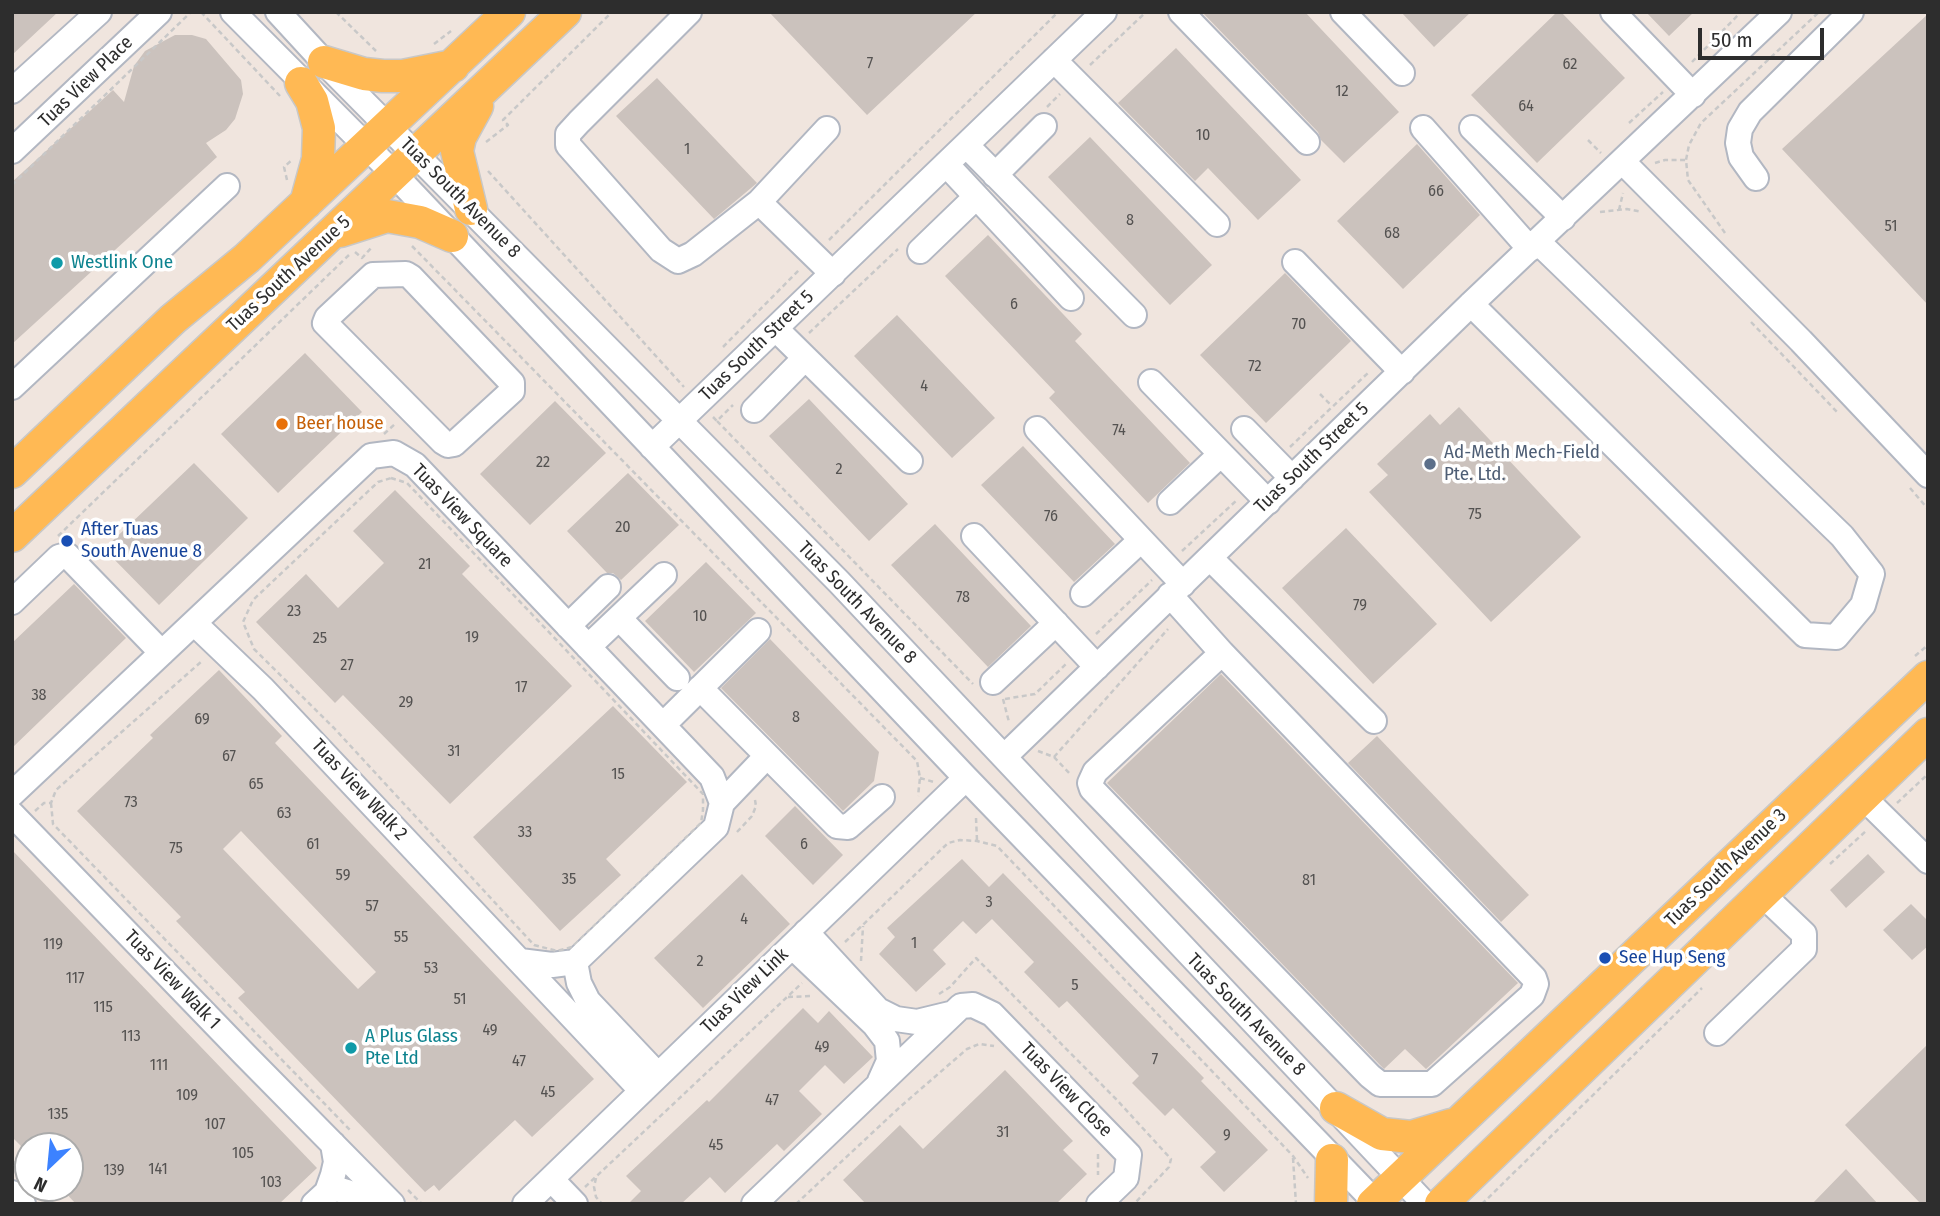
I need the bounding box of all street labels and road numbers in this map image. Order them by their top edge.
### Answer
street label: Tuas View Place [34,32,138,132]
street label: Tuas South Avenue 8 [395,133,525,263]
street label: Tuas South Avenue 5 [223,211,355,337]
street label: Tuas South Street 5 [695,286,819,406]
street label: Tuas South Street 5 [1250,398,1374,518]
street label: Tuas View Square [407,460,517,572]
street label: Tuas South Avenue 8 [793,537,921,669]
street label: Tuas View Walk 2 [306,735,412,845]
street label: Tuas South Avenue 3 [1661,804,1791,932]
street label: Tuas View Walk 1 [119,926,225,1034]
street label: Tuas View Link [697,944,793,1038]
street label: Tuas South Avenue 8 [1182,949,1310,1081]
street label: Tuas View Close [1015,1038,1117,1142]

